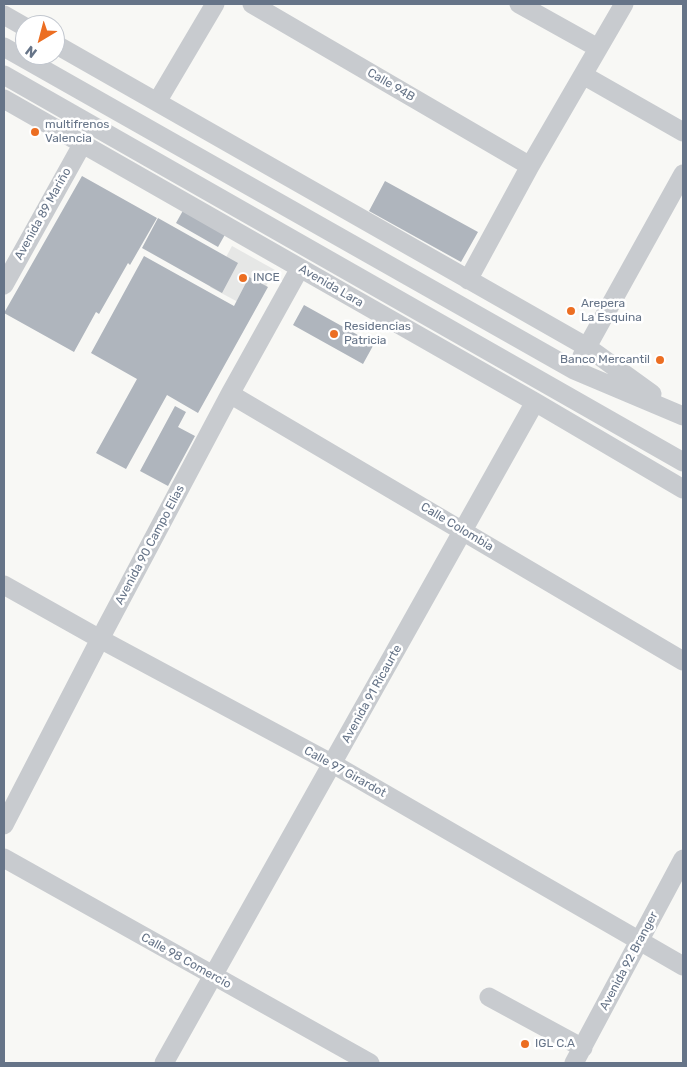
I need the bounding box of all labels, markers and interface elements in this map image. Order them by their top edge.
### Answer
north arrow [15,15,65,65]
text: N [22,42,40,61]
street label: Calle 94B [365,66,417,104]
place label: multifrenos Valencia [45,118,109,146]
marker: multifrenos Valencia [29,126,41,138]
street label: Avenida 89 Mariño [12,165,74,263]
street label: Avenida Lara [296,262,366,310]
place label: INCE [253,271,280,285]
marker: INCE [237,272,249,284]
place label: Arepera La Esquina [581,297,642,325]
marker: Arepera La Esquina [565,305,577,317]
place label: Residencias Patricia [344,320,411,348]
marker: Residencias Patricia [328,328,340,340]
place label: Banco Mercantil [560,353,650,367]
marker: Banco Mercantil [654,354,666,366]
street label: Avenida 90 Campo Elias [112,483,188,607]
street label: Calle Colombia [418,500,496,554]
street label: Avenida 91 Ricaurte [339,642,405,746]
street label: Calle 97 Girardot [301,744,389,800]
street label: Avenida 92 Branger [597,909,661,1013]
street label: Calle 98 Comercio [138,930,234,992]
place label: IGL C.A [535,1037,575,1051]
marker: IGL C.A [519,1038,531,1050]

